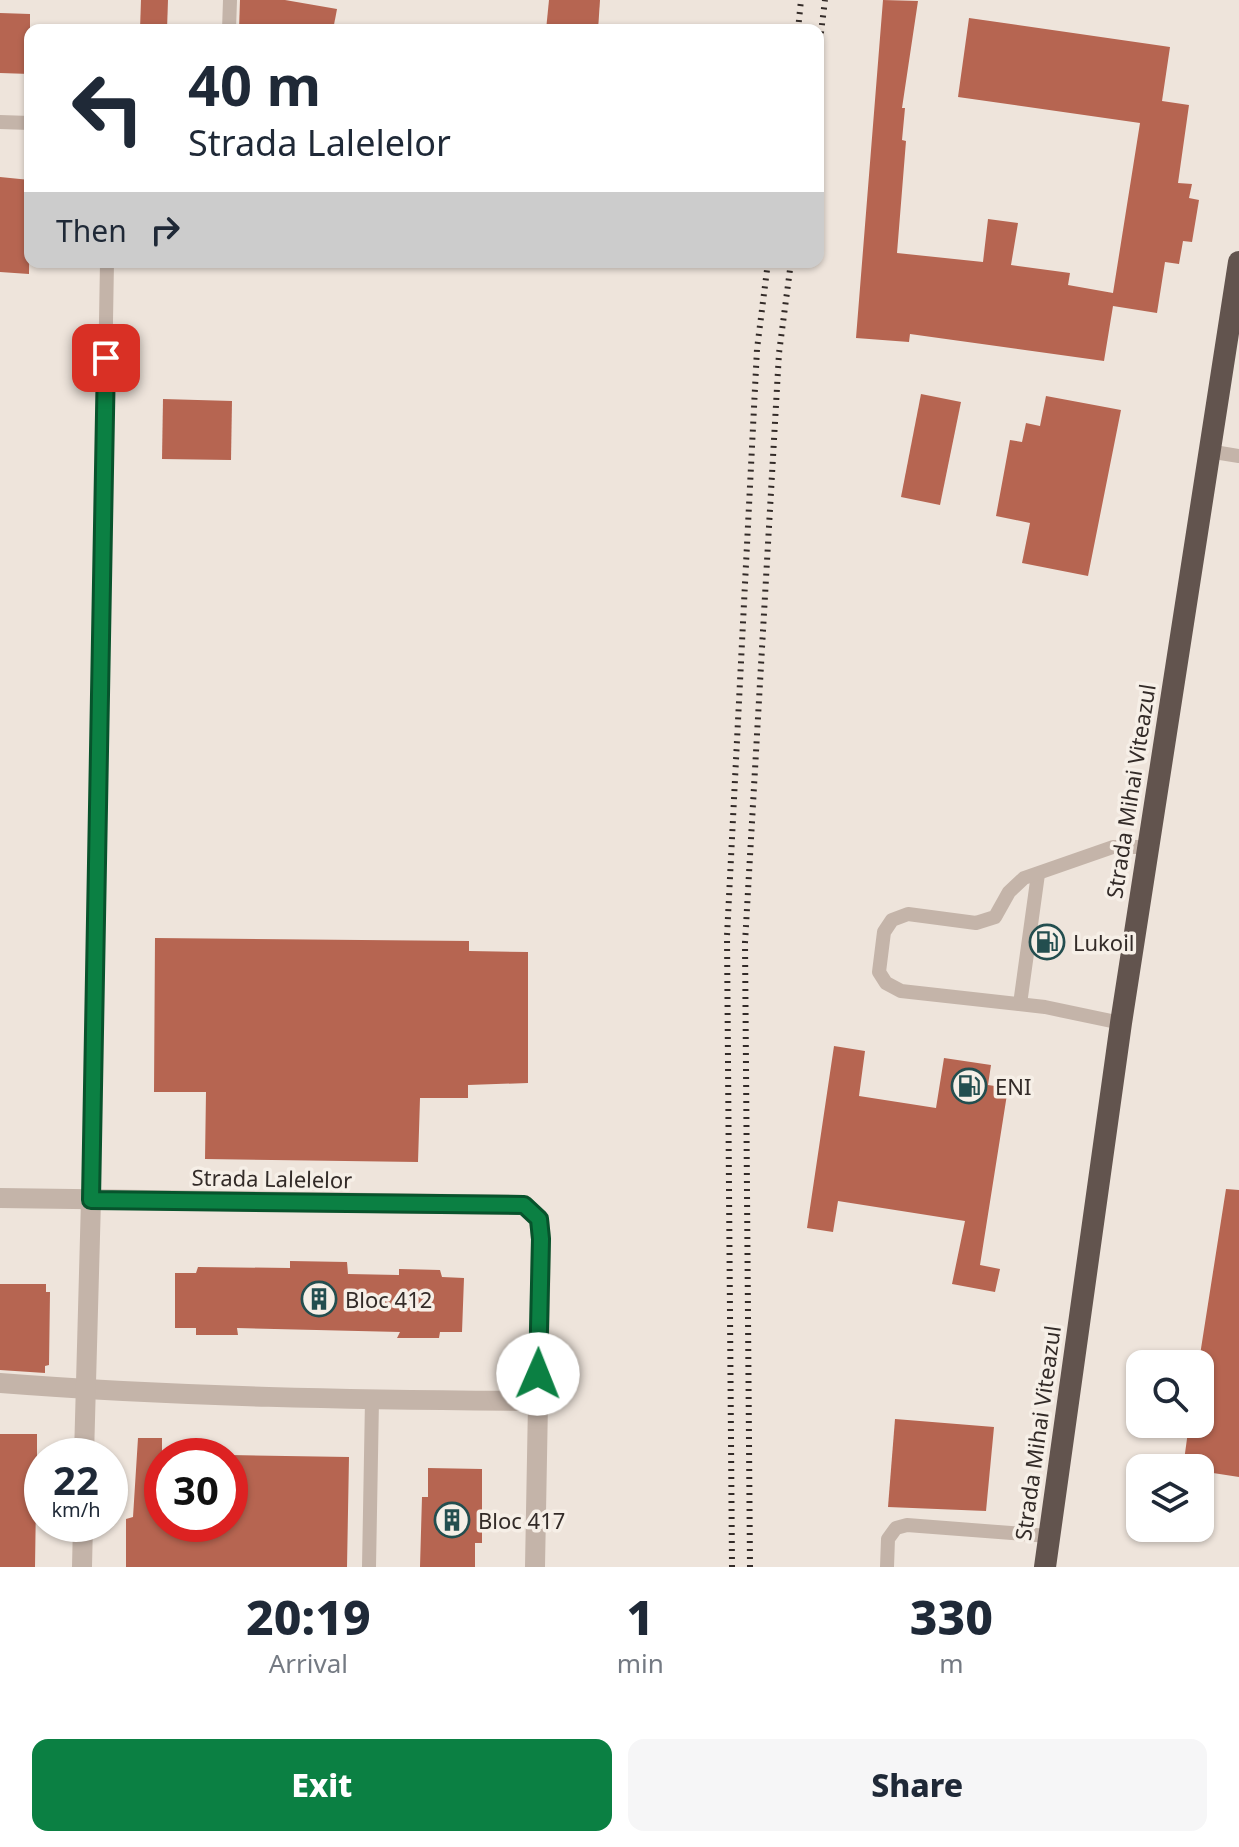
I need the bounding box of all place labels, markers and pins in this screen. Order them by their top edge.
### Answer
pin [72,324,140,392]
fuel station icon: Lukoil [1028,923,1066,961]
place label: Lukoil [1073,927,1135,957]
fuel station icon: ENI [950,1067,988,1105]
place label: ENI [995,1071,1031,1101]
building icon: Bloc 412 [300,1280,338,1318]
place label: Bloc 412 [345,1284,432,1314]
building icon: Bloc 417 [433,1501,471,1539]
place label: Bloc 417 [478,1505,565,1535]

